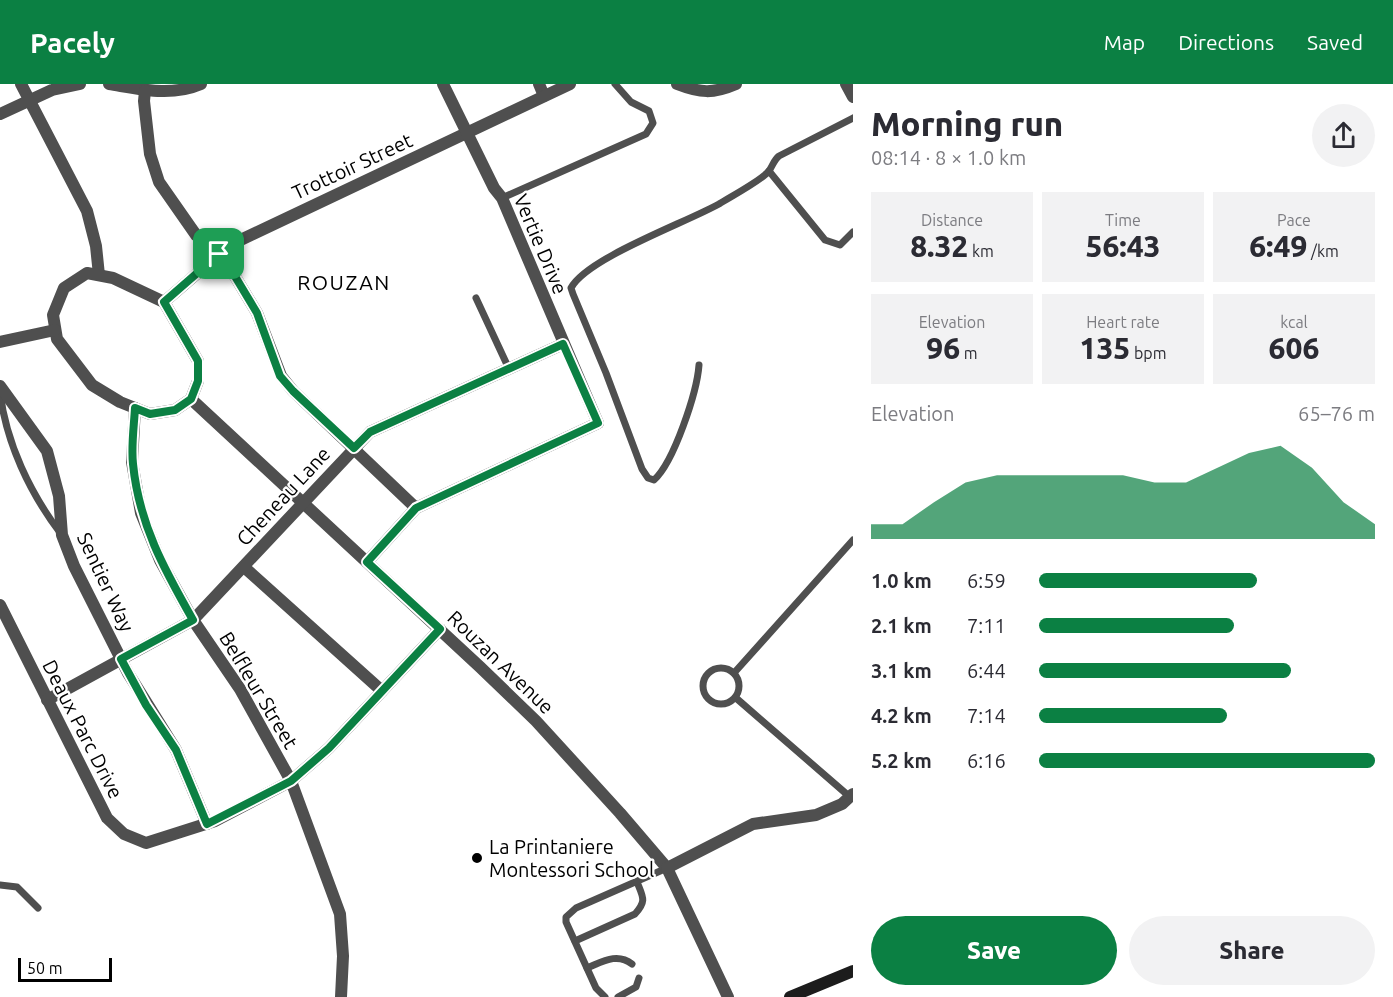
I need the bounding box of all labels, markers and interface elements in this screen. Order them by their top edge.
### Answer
text: Pacely [30,27,115,58]
text: Map [1104,30,1145,54]
text: Directions [1178,30,1274,54]
text: Saved [1307,30,1363,54]
button: share [1312,104,1375,167]
text: Morning run [871,105,1063,142]
street label: Trottoir Street [288,128,416,204]
text: 08:14 · 8 × 1.0 km [871,146,1026,169]
street label: Vertie Drive [510,191,572,297]
text: Distance [921,211,983,229]
text: Time [1105,211,1141,229]
text: Pace [1277,211,1311,229]
pin [193,228,244,279]
text: 8.32 [910,229,968,263]
text: 56:43 [1085,229,1161,263]
text: 6:49 [1249,229,1307,263]
icon: arrive [202,237,235,270]
text: km [968,242,994,260]
text: /km [1307,242,1339,260]
district label: ROUZAN [297,270,391,294]
text: Elevation [919,313,985,331]
text: Heart rate [1086,313,1160,331]
text: kcal [1280,313,1308,331]
text: 96 [926,331,960,365]
text: 135 [1080,331,1130,365]
text: 606 [1269,331,1319,365]
text: m [960,344,978,362]
text: bpm [1130,344,1166,362]
text: Elevation [871,402,954,425]
text: 65–76 m [1298,402,1375,425]
street label: Cheneau Lane [231,442,335,550]
street label: Sentier Way [73,529,139,636]
text: 1.0 km [871,569,932,592]
text: 6:59 [967,569,1006,592]
street label: Rouzan Avenue [443,606,559,718]
text: 2.1 km [871,614,932,637]
text: 7:11 [967,614,1006,637]
street label: Belfleur Street [215,627,303,753]
street label: Deaux Parc Drive [38,656,128,802]
text: 3.1 km [871,659,932,682]
text: 6:44 [967,659,1006,682]
text: 4.2 km [871,704,932,727]
text: 7:14 [967,704,1006,727]
text: 5.2 km [871,749,932,772]
text: 6:16 [967,749,1006,772]
place label: La Printaniere Montessori School [489,835,654,881]
marker: La Printaniere Montessori School [470,851,484,865]
button: Save [871,916,1117,985]
button: Share [1129,916,1375,985]
scale bar [18,955,112,982]
text: 50 m [27,959,63,977]

